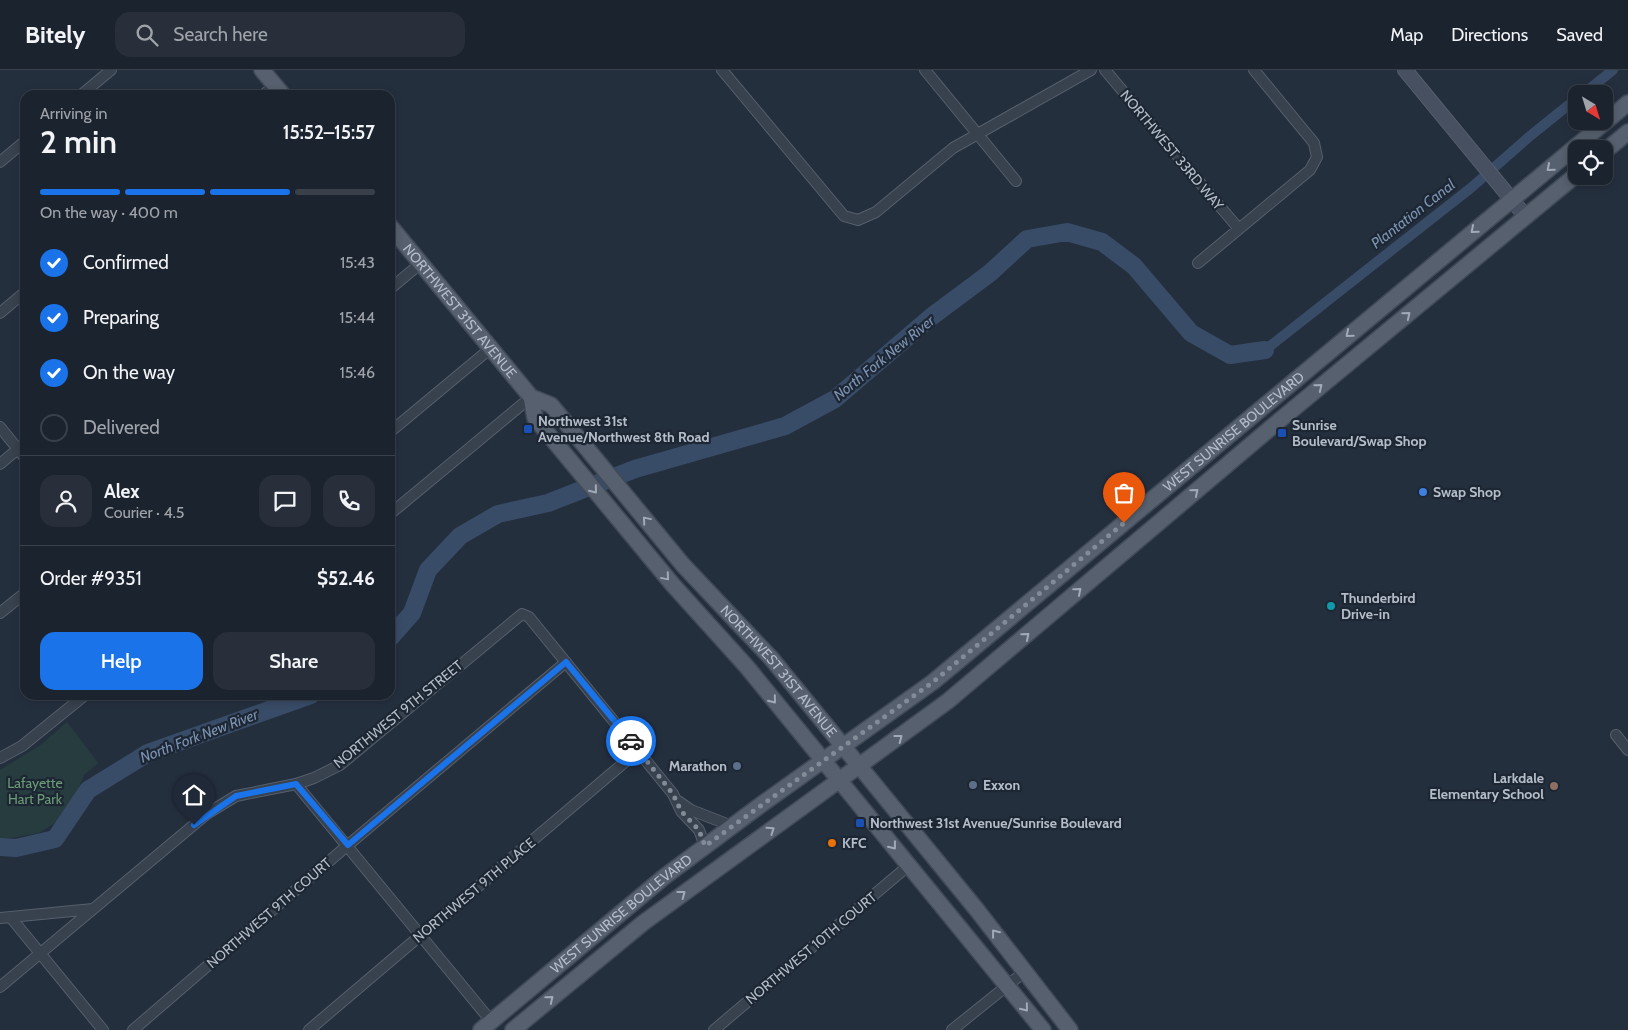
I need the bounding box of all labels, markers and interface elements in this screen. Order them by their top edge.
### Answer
search box [115,12,465,57]
text: Bitely [25,20,85,49]
icon: search [133,21,161,49]
text: Search here [173,23,268,46]
text: Map [1390,24,1423,46]
text: Directions [1451,24,1528,46]
text: Saved [1556,24,1603,46]
north arrow [1568,85,1612,130]
map controls [1568,85,1613,185]
street label: NORTHWEST 33RD WAY [1116,86,1228,215]
text: Arriving in [40,104,107,123]
text: 15:52–15:57 [283,121,375,144]
text: 2 min [40,122,117,161]
button: locate [1568,140,1613,185]
one-way arrow [1547,162,1556,170]
water label: Plantation Canal [1367,175,1459,252]
text: On the way · 400 m [40,203,178,222]
one-way arrow [1471,225,1480,233]
street label: NORTHWEST 31ST AVENUE [399,240,521,382]
icon: check [40,249,68,277]
text: Confirmed [83,251,169,274]
text: 15:43 [340,253,375,272]
icon: check [40,304,68,332]
text: Preparing [83,306,159,329]
text: 15:44 [339,308,375,327]
water label: North Fork New River [830,311,939,404]
one-way arrow [1401,312,1410,320]
one-way arrow [1346,329,1355,337]
icon: check [40,359,68,387]
text: On the way [83,361,175,384]
text: 15:46 [339,363,375,382]
street label: WEST SUNRISE BOULEVARD [1159,368,1308,496]
one-way arrow [1314,384,1323,393]
place label: Northwest 31st Avenue/Northwest 8th Road [538,412,709,446]
text: Delivered [83,416,160,439]
place label: Sunrise Boulevard/Swap Shop [1292,416,1427,450]
marker: Northwest 31st Avenue/Northwest 8th Road [522,423,534,435]
marker: Sunrise Boulevard/Swap Shop [1276,427,1288,439]
pin [1103,472,1145,523]
button: person [40,475,92,527]
button: chat [259,475,311,527]
button: phone [323,475,375,527]
icon: bag [1110,479,1138,507]
text: Alex [104,480,140,503]
place label: Swap Shop [1433,483,1501,501]
one-way arrow [588,484,597,493]
marker: Swap Shop [1417,486,1429,498]
one-way arrow [1189,489,1198,498]
text: Courier · 4.5 [104,503,185,522]
one-way arrow [643,517,652,526]
text: Order #9351 [40,567,142,590]
text: $52.46 [317,567,375,590]
one-way arrow [660,571,669,580]
one-way arrow [1072,588,1081,597]
place label: Thunderbird Drive-in [1341,589,1415,623]
marker: Thunderbird Drive-in [1325,600,1337,612]
street label: NORTHWEST 31ST AVENUE [717,601,841,741]
button: Help [40,632,203,690]
button: Share [213,632,375,690]
one-way arrow [1020,632,1029,641]
street label: NORTHWEST 9TH STREET [330,656,467,772]
one-way arrow [767,694,776,703]
water label: North Fork New River [137,705,262,767]
courier [606,716,656,766]
icon: car [617,727,645,755]
one-way arrow [893,735,902,743]
place label: Marathon [669,757,727,775]
marker: Marathon [731,760,743,772]
place label: Larkdale Elementary School [1429,769,1544,803]
park label: Lafayette Hart Park [7,774,63,808]
pin [173,774,215,825]
place label: Exxon [983,776,1020,794]
marker: Exxon [967,779,979,791]
marker: Larkdale Elementary School [1548,780,1560,792]
icon: home [180,781,208,809]
place label: Northwest 31st Avenue/Sunrise Boulevard [870,814,1122,832]
marker: Northwest 31st Avenue/Sunrise Boulevard [854,817,866,829]
one-way arrow [765,827,774,836]
street label: NORTHWEST 9TH PLACE [409,833,539,947]
place label: KFC [842,834,867,852]
marker: KFC [826,837,838,849]
one-way arrow [887,840,895,849]
street label: WEST SUNRISE BOULEVARD [546,850,696,977]
street label: NORTHWEST 9TH COURT [203,854,336,972]
street label: NORTHWEST 10TH COURT [742,888,881,1008]
one-way arrow [676,891,686,900]
one-way arrow [992,930,1000,939]
one-way arrow [544,996,553,1004]
one-way arrow [1020,1002,1028,1011]

